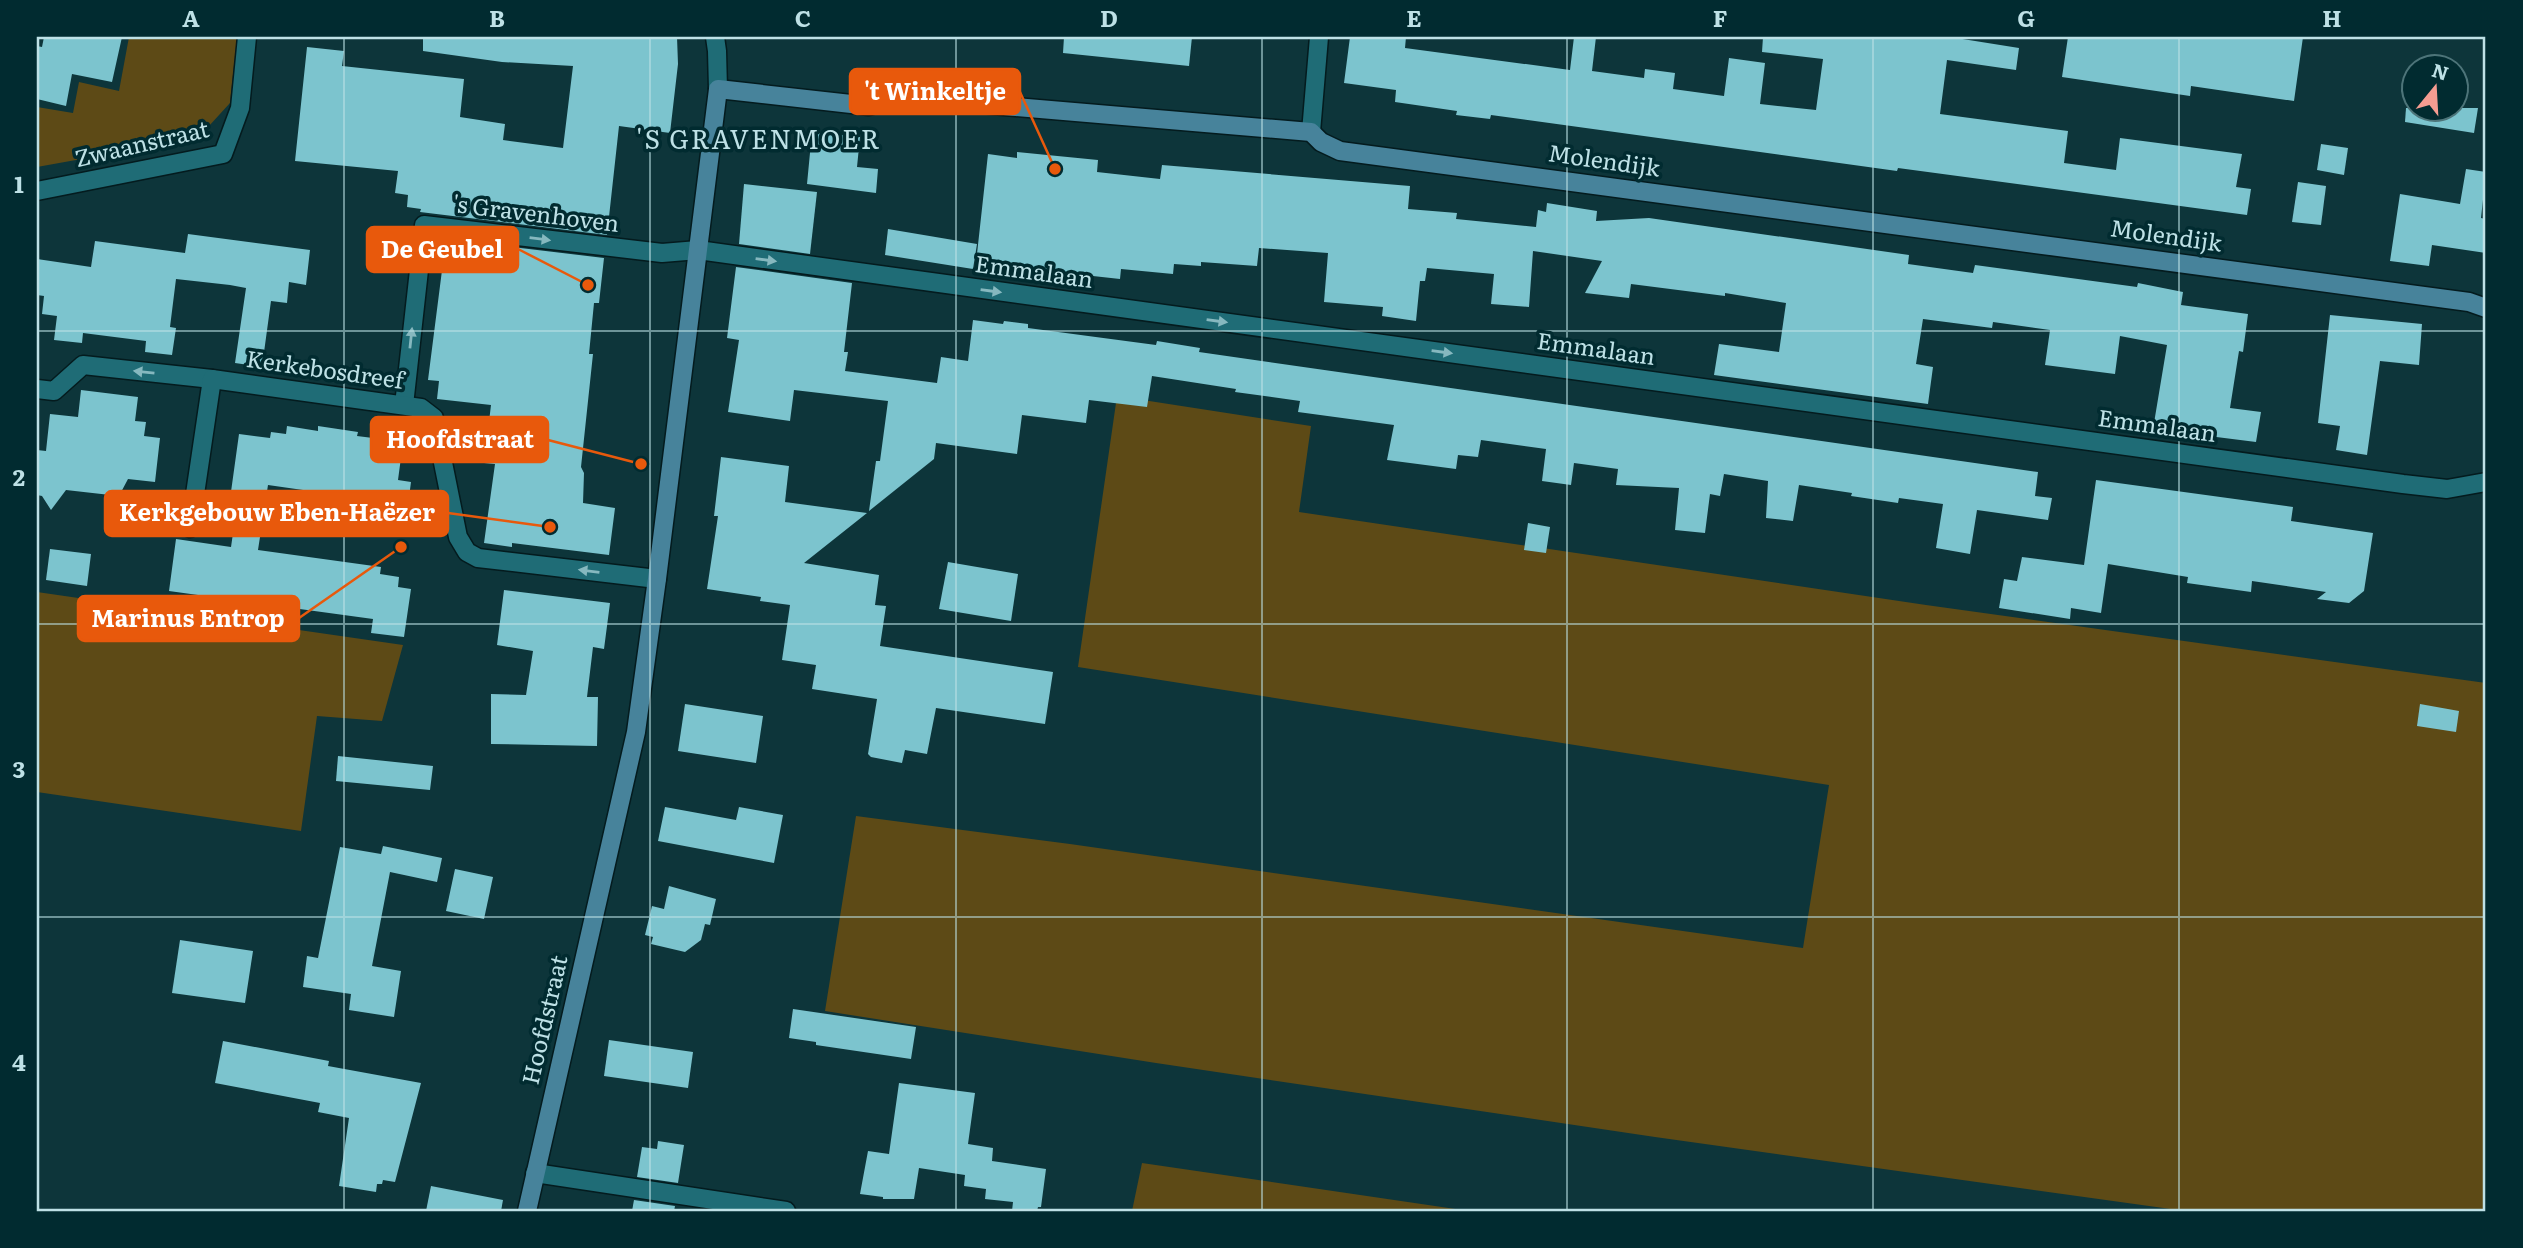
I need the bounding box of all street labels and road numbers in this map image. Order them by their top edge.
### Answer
street label: Zwaanstraat [71,110,213,174]
street label: Molendijk [1546,134,1663,184]
street label: 's Gravenhoven [451,185,621,239]
street label: Molendijk [2108,209,2225,259]
street label: Emmalaan [973,245,1096,295]
street label: Emmalaan [1535,322,1658,372]
street label: Kerkebosdreef [244,340,408,396]
street label: Emmalaan [2096,399,2219,449]
street label: Hoofdstraat [512,951,575,1088]

